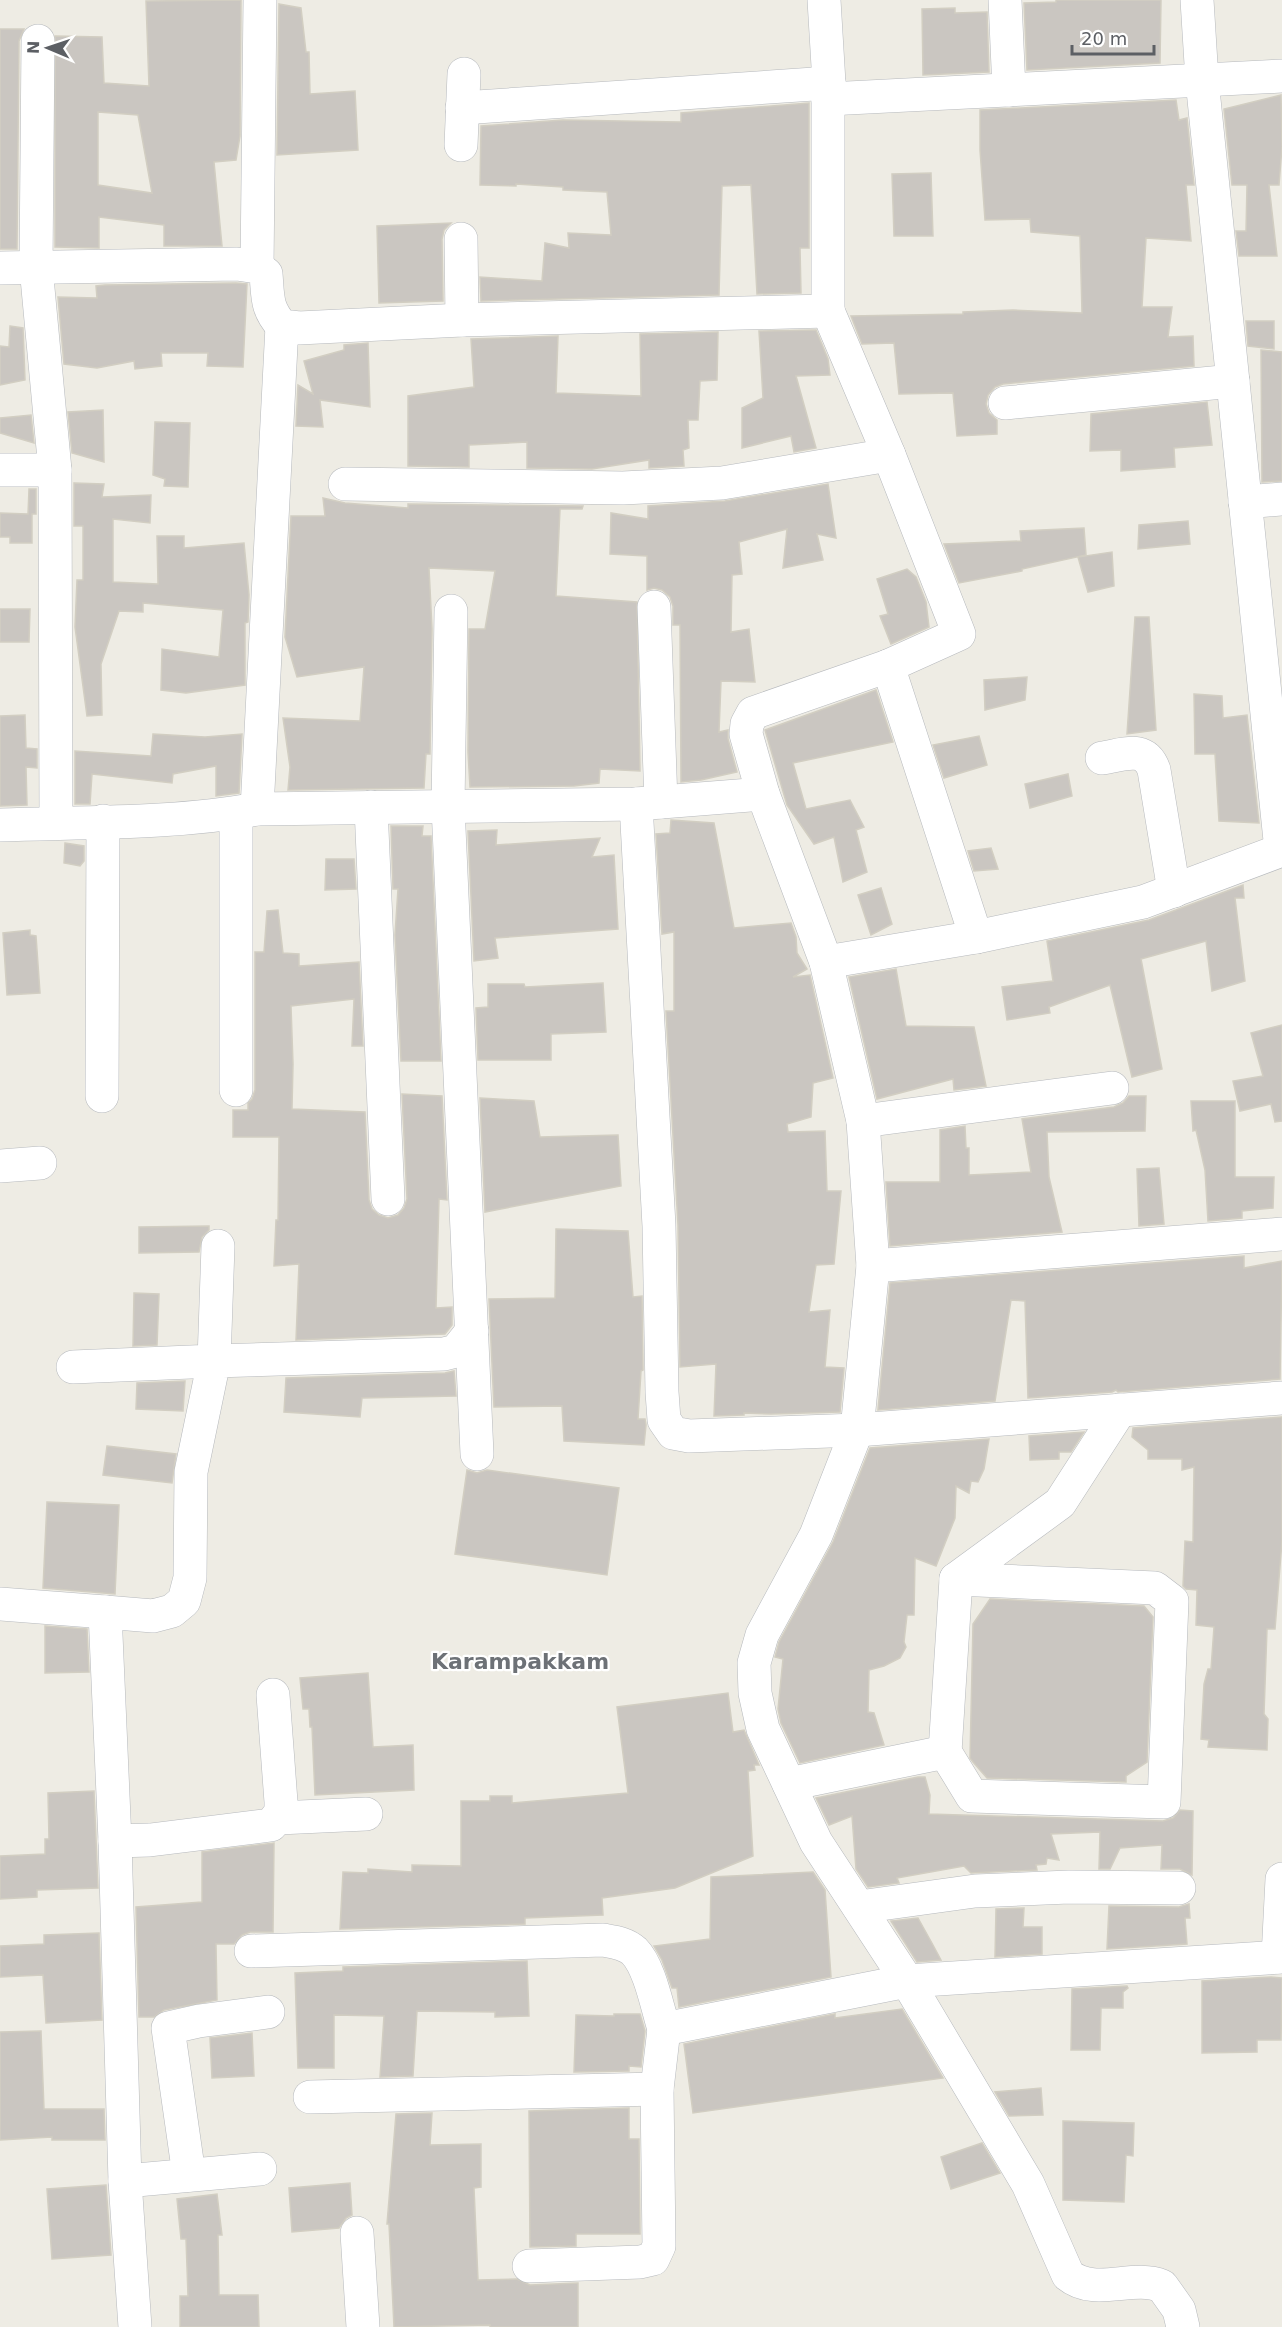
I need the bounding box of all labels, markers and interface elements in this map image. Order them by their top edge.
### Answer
north arrow [18,18,78,78]
scale bar [1072,18,1154,56]
text: 20 m [1081,28,1127,49]
text: N [24,40,43,55]
district label: Karampakkam [431,1649,609,1674]

